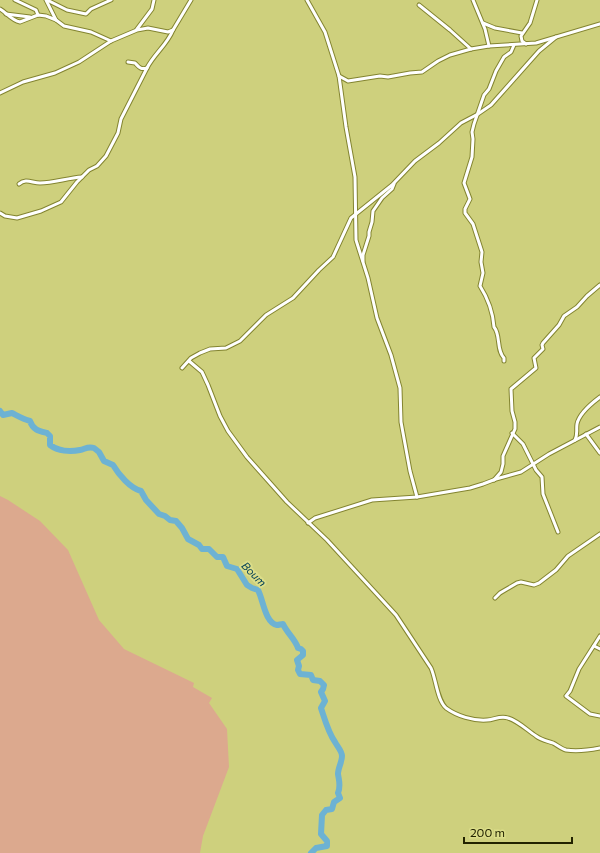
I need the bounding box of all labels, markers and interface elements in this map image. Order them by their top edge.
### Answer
water label: Boum [239,559,270,589]
scale bar [464,819,572,845]
text: 200 m [470,825,505,839]

